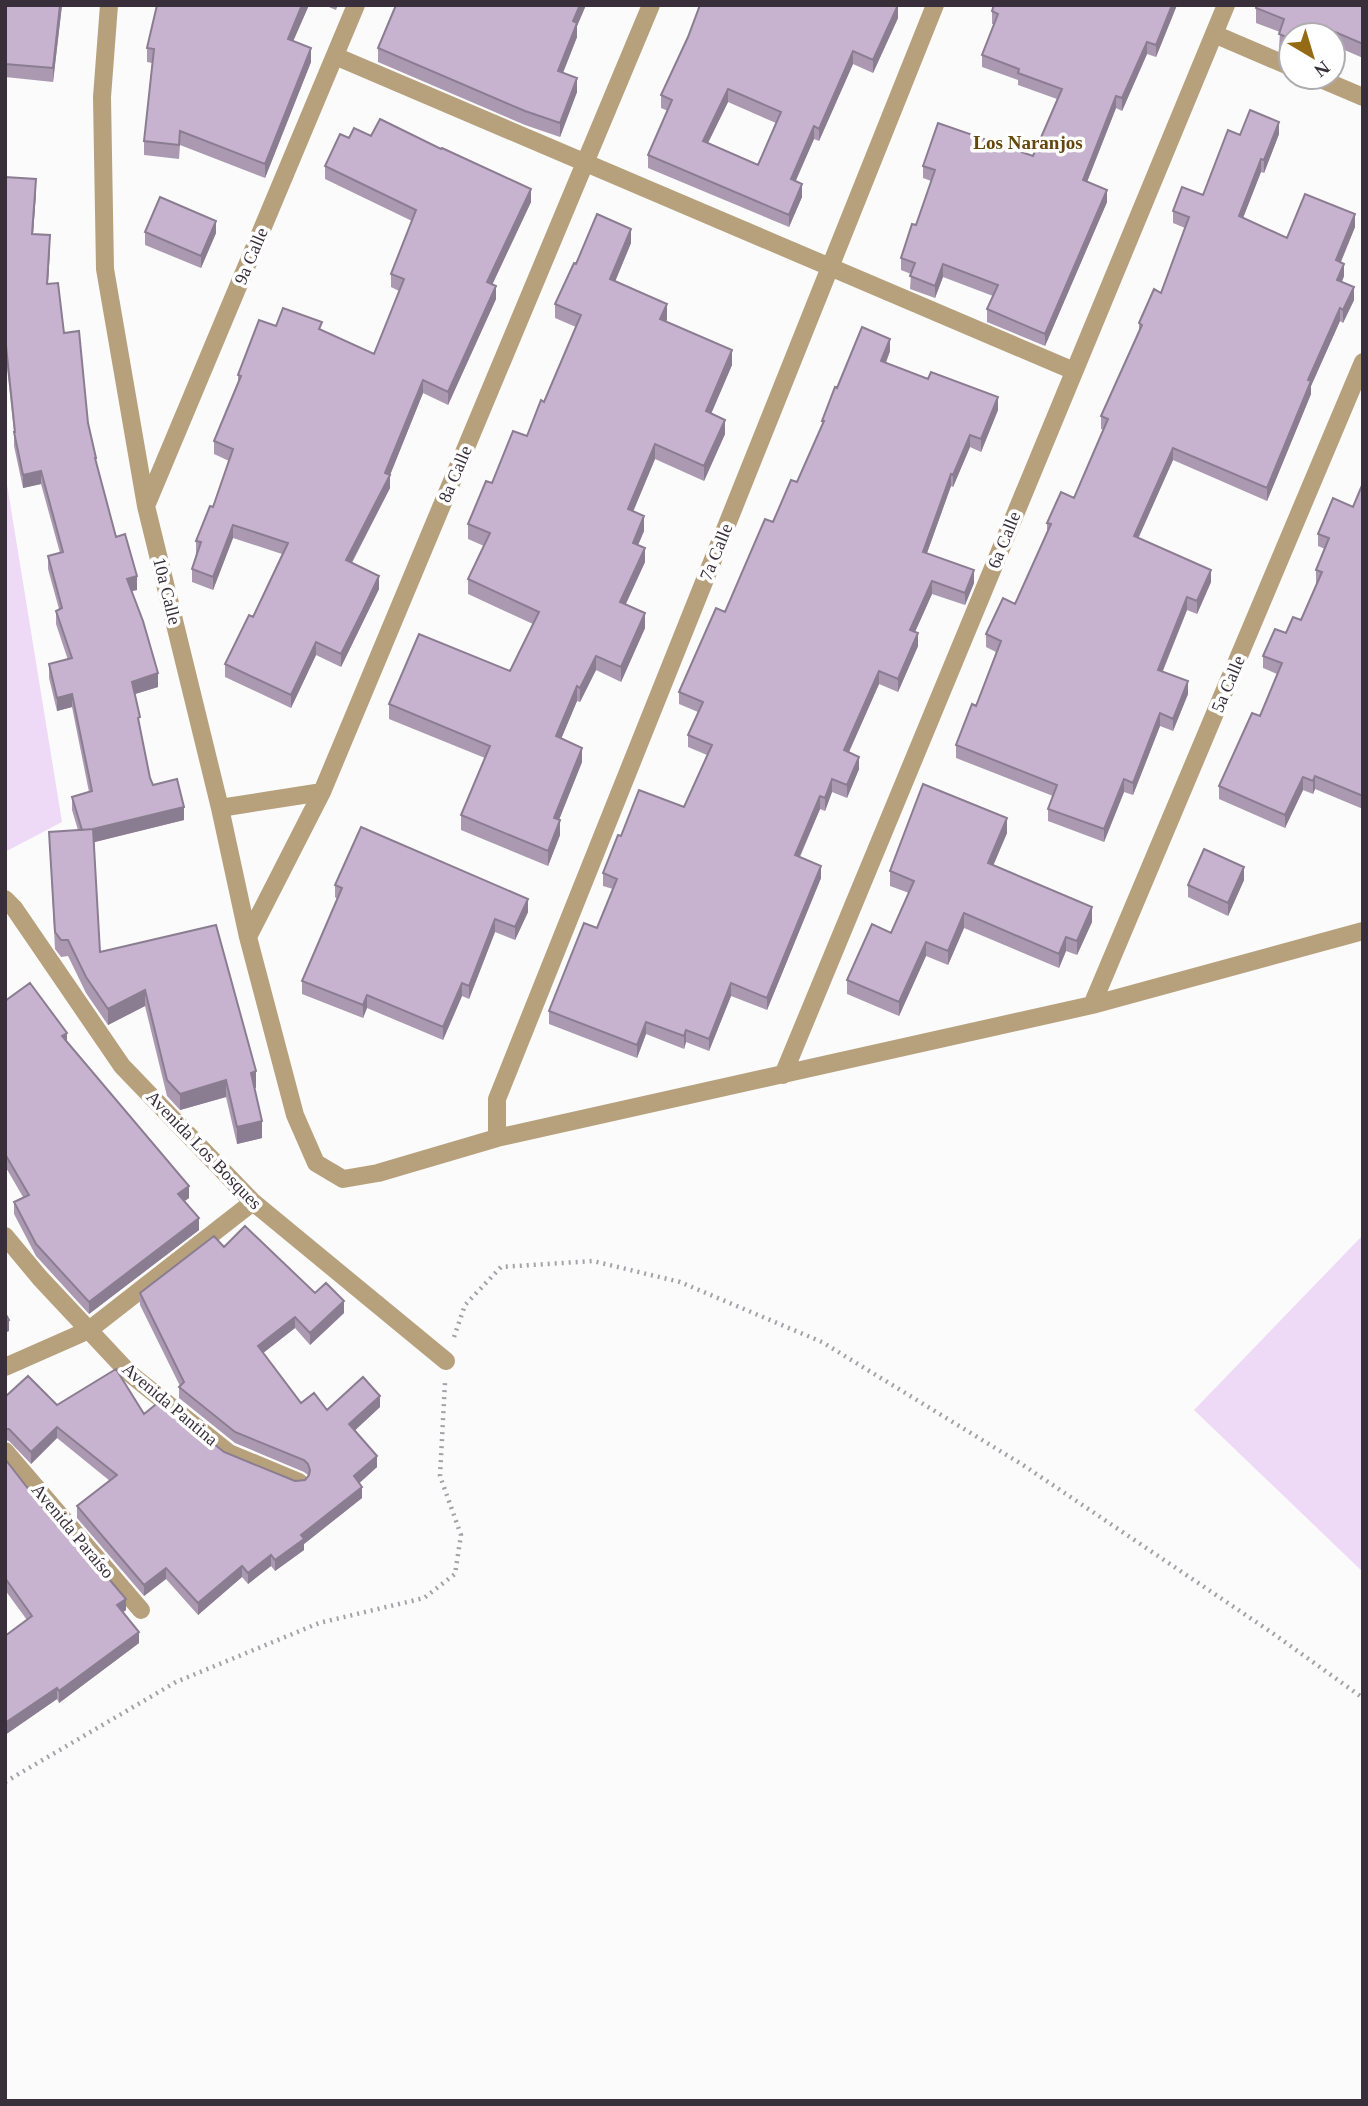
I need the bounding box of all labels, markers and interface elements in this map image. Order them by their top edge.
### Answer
north arrow [1277,21,1347,91]
text: N [1310,57,1334,82]
district label: Los Naranjos [973,132,1083,153]
street label: 9a Calle [230,225,272,287]
street label: 8a Calle [434,443,476,505]
street label: 6a Calle [984,509,1024,571]
street label: 7a Calle [696,521,736,583]
street label: 10a Calle [149,555,185,627]
street label: 5a Calle [1207,653,1249,715]
street label: Avenida Los Bosques [142,1087,266,1213]
street label: Avenida Pantina [118,1358,222,1450]
street label: Avenida Paraíso [28,1480,118,1582]

